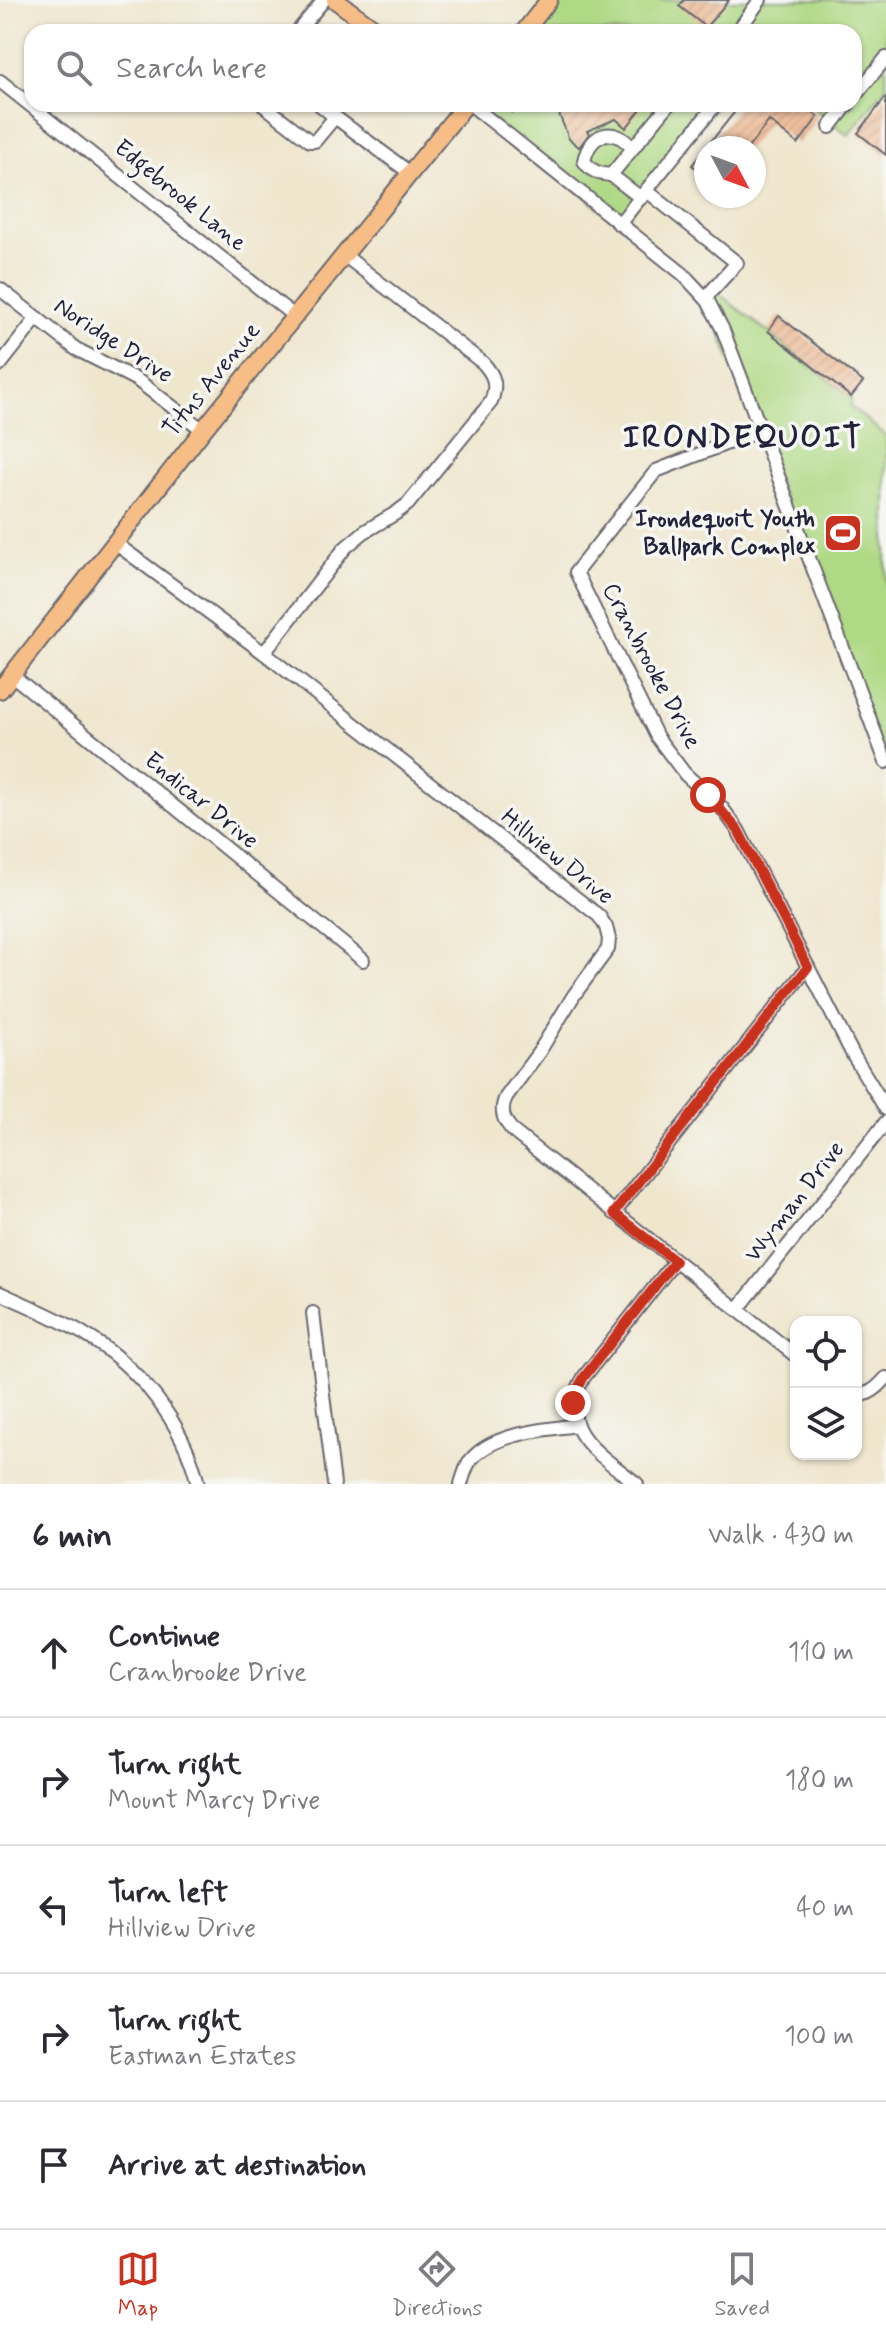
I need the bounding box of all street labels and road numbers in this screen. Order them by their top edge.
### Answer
street label: Edgebrook Lane [105,133,253,261]
street label: Noridge Drive [48,291,178,391]
street label: Titus Avenue [156,316,268,444]
street label: Cranbrooke Drive [594,578,708,754]
street label: Endicar Drive [137,745,265,857]
street label: Hillview Drive [494,802,620,912]
street label: Wyman Drive [738,1135,852,1269]

